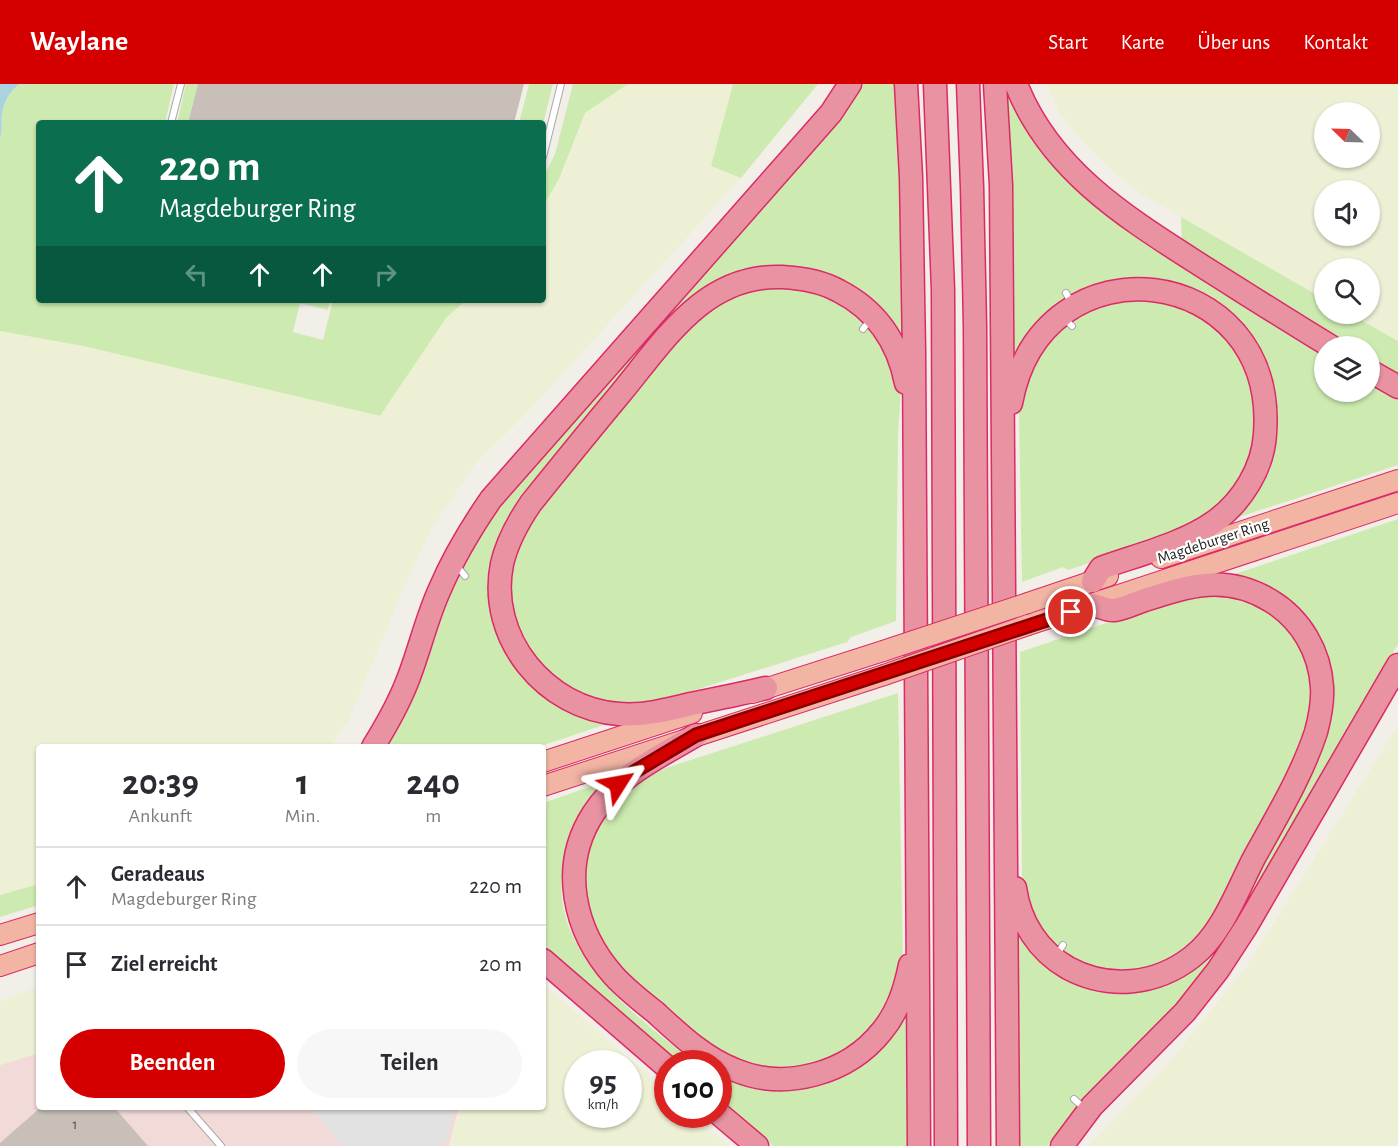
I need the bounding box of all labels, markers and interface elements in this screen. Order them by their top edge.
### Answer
text: Waylane [30,28,128,56]
text: Start [1048,32,1088,53]
text: Karte [1121,32,1164,53]
text: Über uns [1197,32,1270,53]
text: Kontakt [1303,32,1368,53]
north arrow [1314,102,1380,168]
map controls [1314,102,1380,402]
icon: ahead [60,144,138,222]
text: 220 m [159,146,261,188]
button: sound [1314,180,1380,246]
text: Magdeburger Ring [159,195,356,222]
icon: left [180,258,213,291]
icon: ahead [243,258,276,291]
icon: ahead [306,258,339,291]
icon: right [369,258,402,291]
button: search [1314,258,1380,324]
button: layers [1314,336,1380,402]
street label: Magdeburger Ring [1155,515,1271,567]
pin [1045,586,1096,637]
icon: arrive [1054,595,1087,628]
position arrow [586,752,650,816]
text: 20:39 [122,765,199,801]
text: 1 [296,765,309,801]
text: 240 [406,765,460,801]
text: Ankunft [129,806,192,826]
text: Min. [285,806,320,826]
text: m [425,806,441,826]
text: Geradeaus [111,863,205,885]
icon: ahead [60,870,93,903]
text: 220 m [469,875,522,897]
text: Magdeburger Ring [111,889,257,909]
icon: arrive [60,948,93,981]
text: Ziel erreicht [111,953,218,975]
text: 20 m [479,953,522,975]
button: Beenden [60,1029,285,1098]
button: Teilen [297,1029,522,1098]
speed limit sign: 100 [654,1050,732,1128]
text: 95 [589,1067,617,1097]
text: km/h [588,1097,618,1112]
house number: 1 [73,1118,77,1132]

